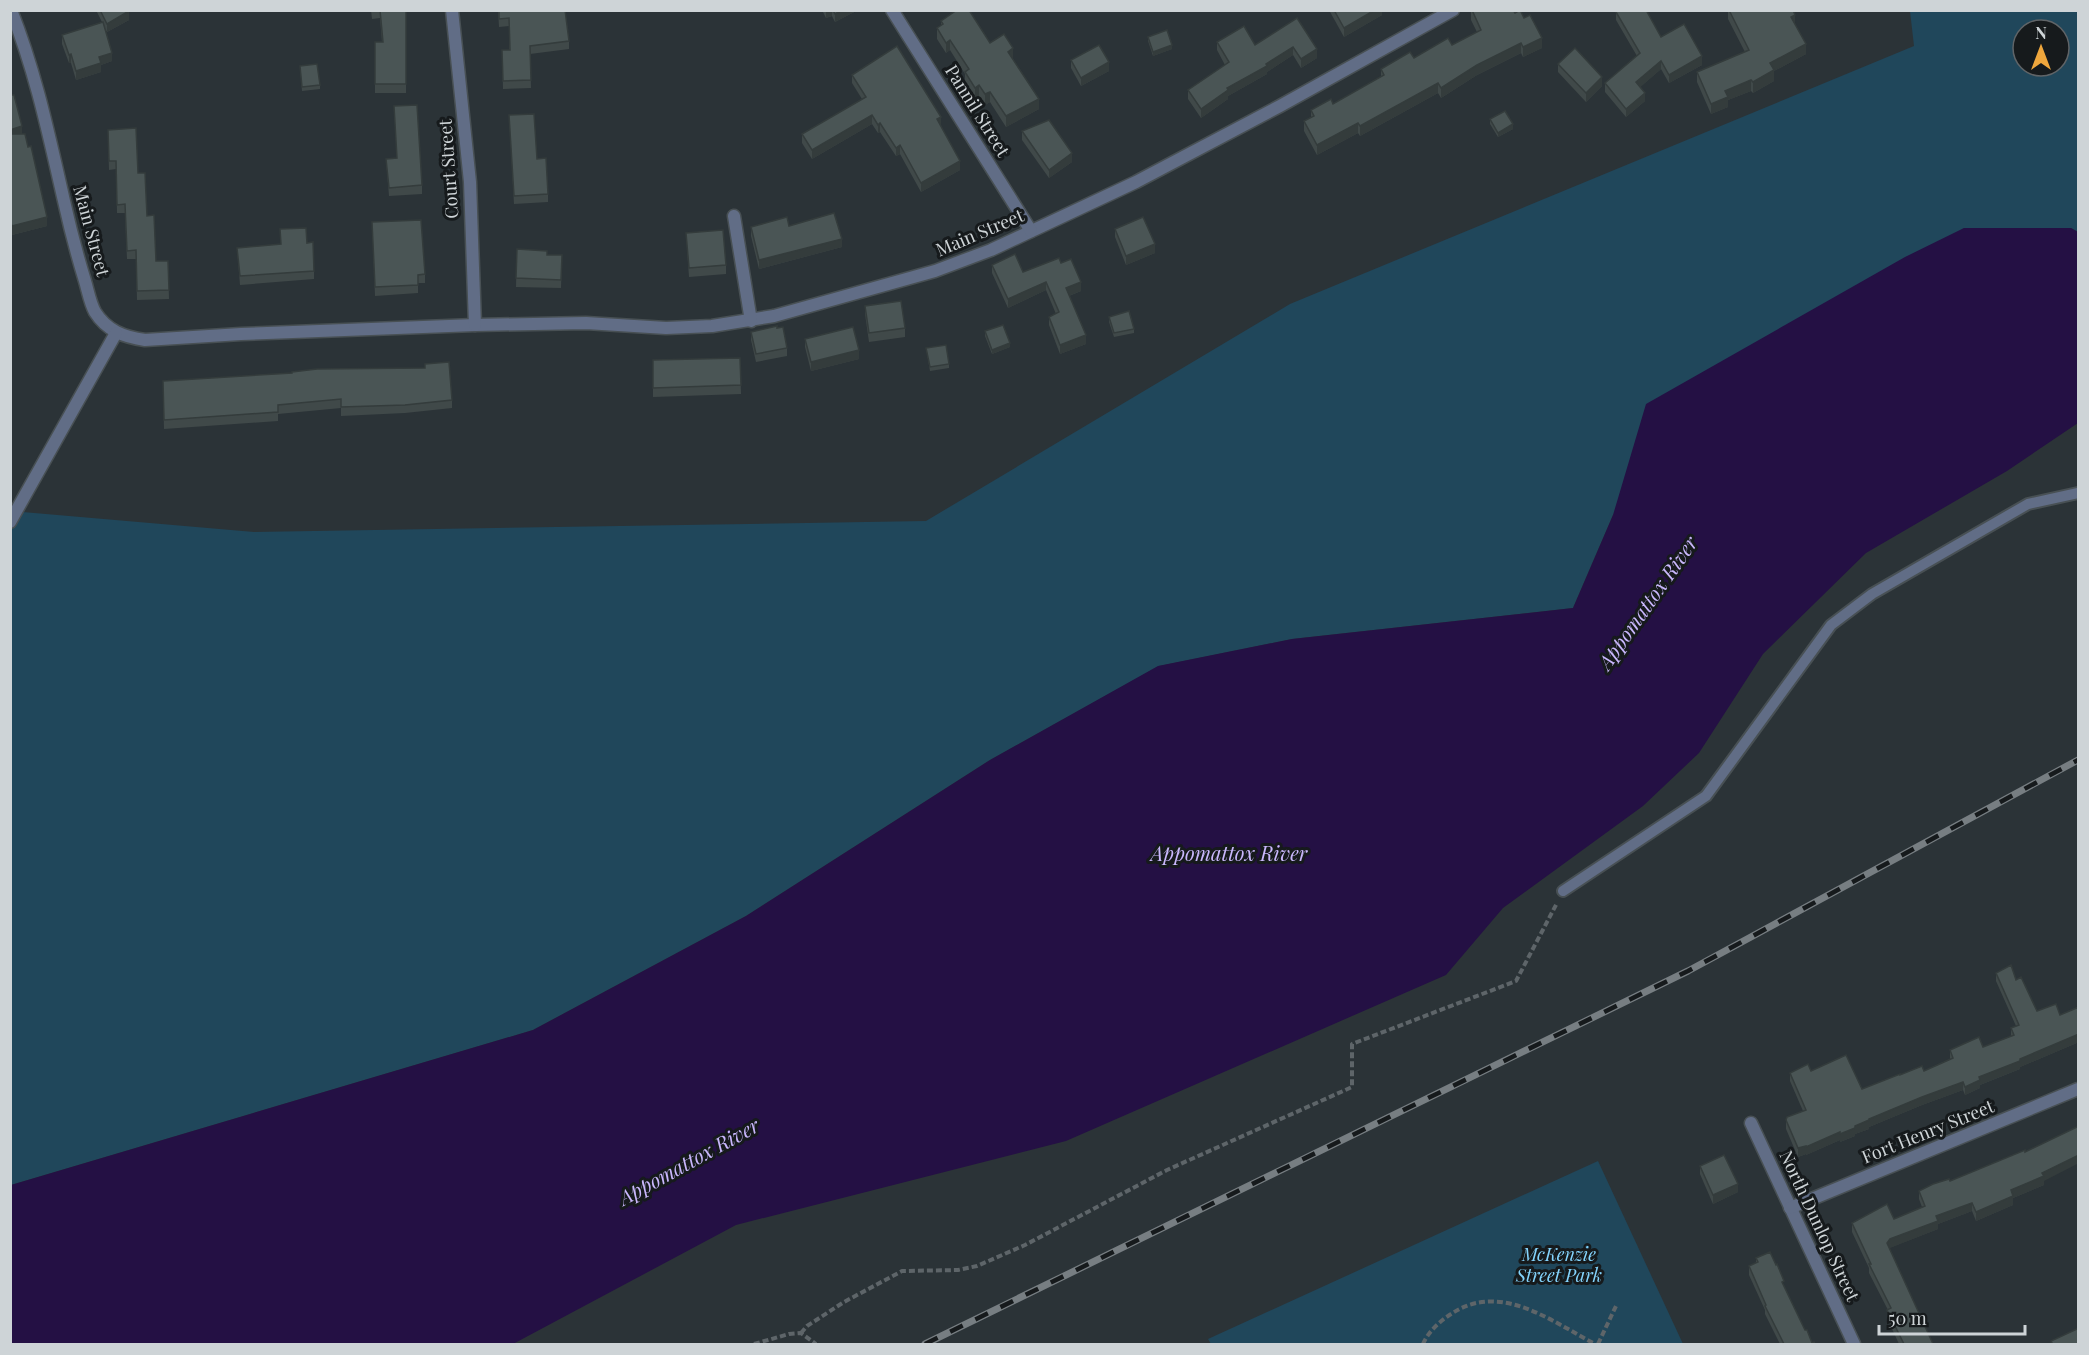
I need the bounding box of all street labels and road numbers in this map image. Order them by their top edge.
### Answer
street label: Pannil Street [940,60,1016,161]
street label: Court Street [433,118,463,220]
street label: Main Street [68,183,116,280]
street label: Main Street [932,203,1028,261]
street label: Fort Henry Street [1858,1093,1998,1169]
street label: North Dunlop Street [1774,1146,1866,1306]

